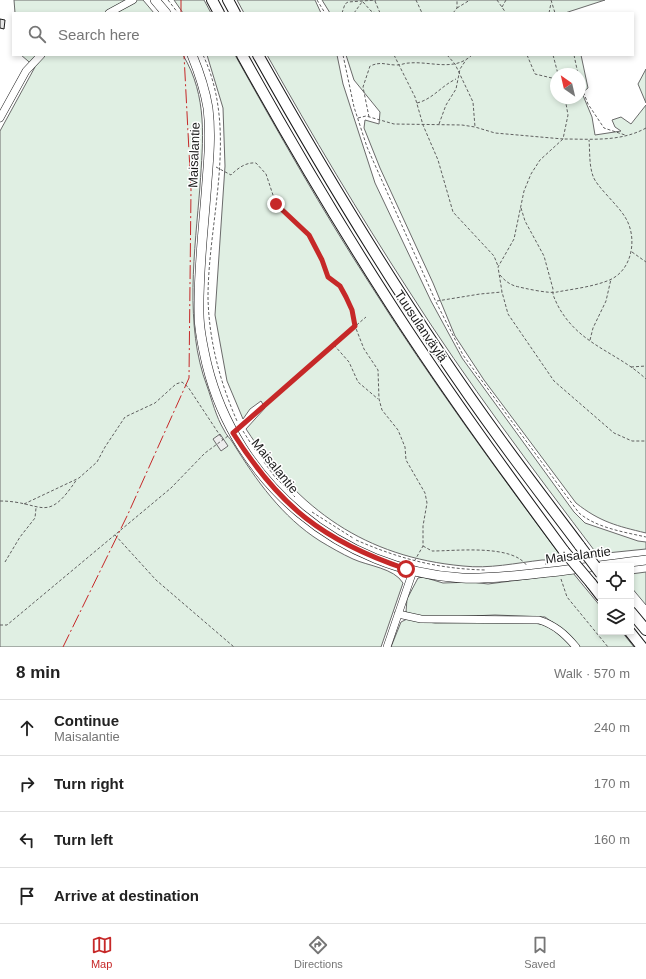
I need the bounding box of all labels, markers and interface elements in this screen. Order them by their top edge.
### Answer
search box [12,12,634,56]
icon: search [26,23,48,45]
text: Search here [58,26,140,43]
north arrow [550,68,586,104]
street label: Maisalantie [185,122,203,188]
route end [267,195,285,213]
street label: Tuusulanväylä [391,287,451,365]
street label: Maisalantie [248,436,302,496]
street label: Maisalantie [544,544,612,566]
route start [397,560,415,578]
map controls [598,563,634,635]
button: locate [598,563,634,599]
button: layers [598,599,634,635]
text: 8 min [16,663,60,682]
text: Walk · 570 m [554,666,630,681]
text: Continue [54,712,119,729]
icon: ahead [16,717,38,739]
text: 240 m [594,720,630,735]
text: Maisalantie [54,729,120,744]
icon: right [16,773,38,795]
text: Turn right [54,775,124,792]
text: 170 m [594,776,630,791]
icon: left [16,829,38,851]
text: Turn left [54,831,113,848]
text: 160 m [594,832,630,847]
icon: arrive [16,885,38,907]
text: Arrive at destination [54,887,199,904]
tab: Map [91,934,113,970]
tab: Directions [294,934,343,970]
tab: Saved [524,934,555,970]

